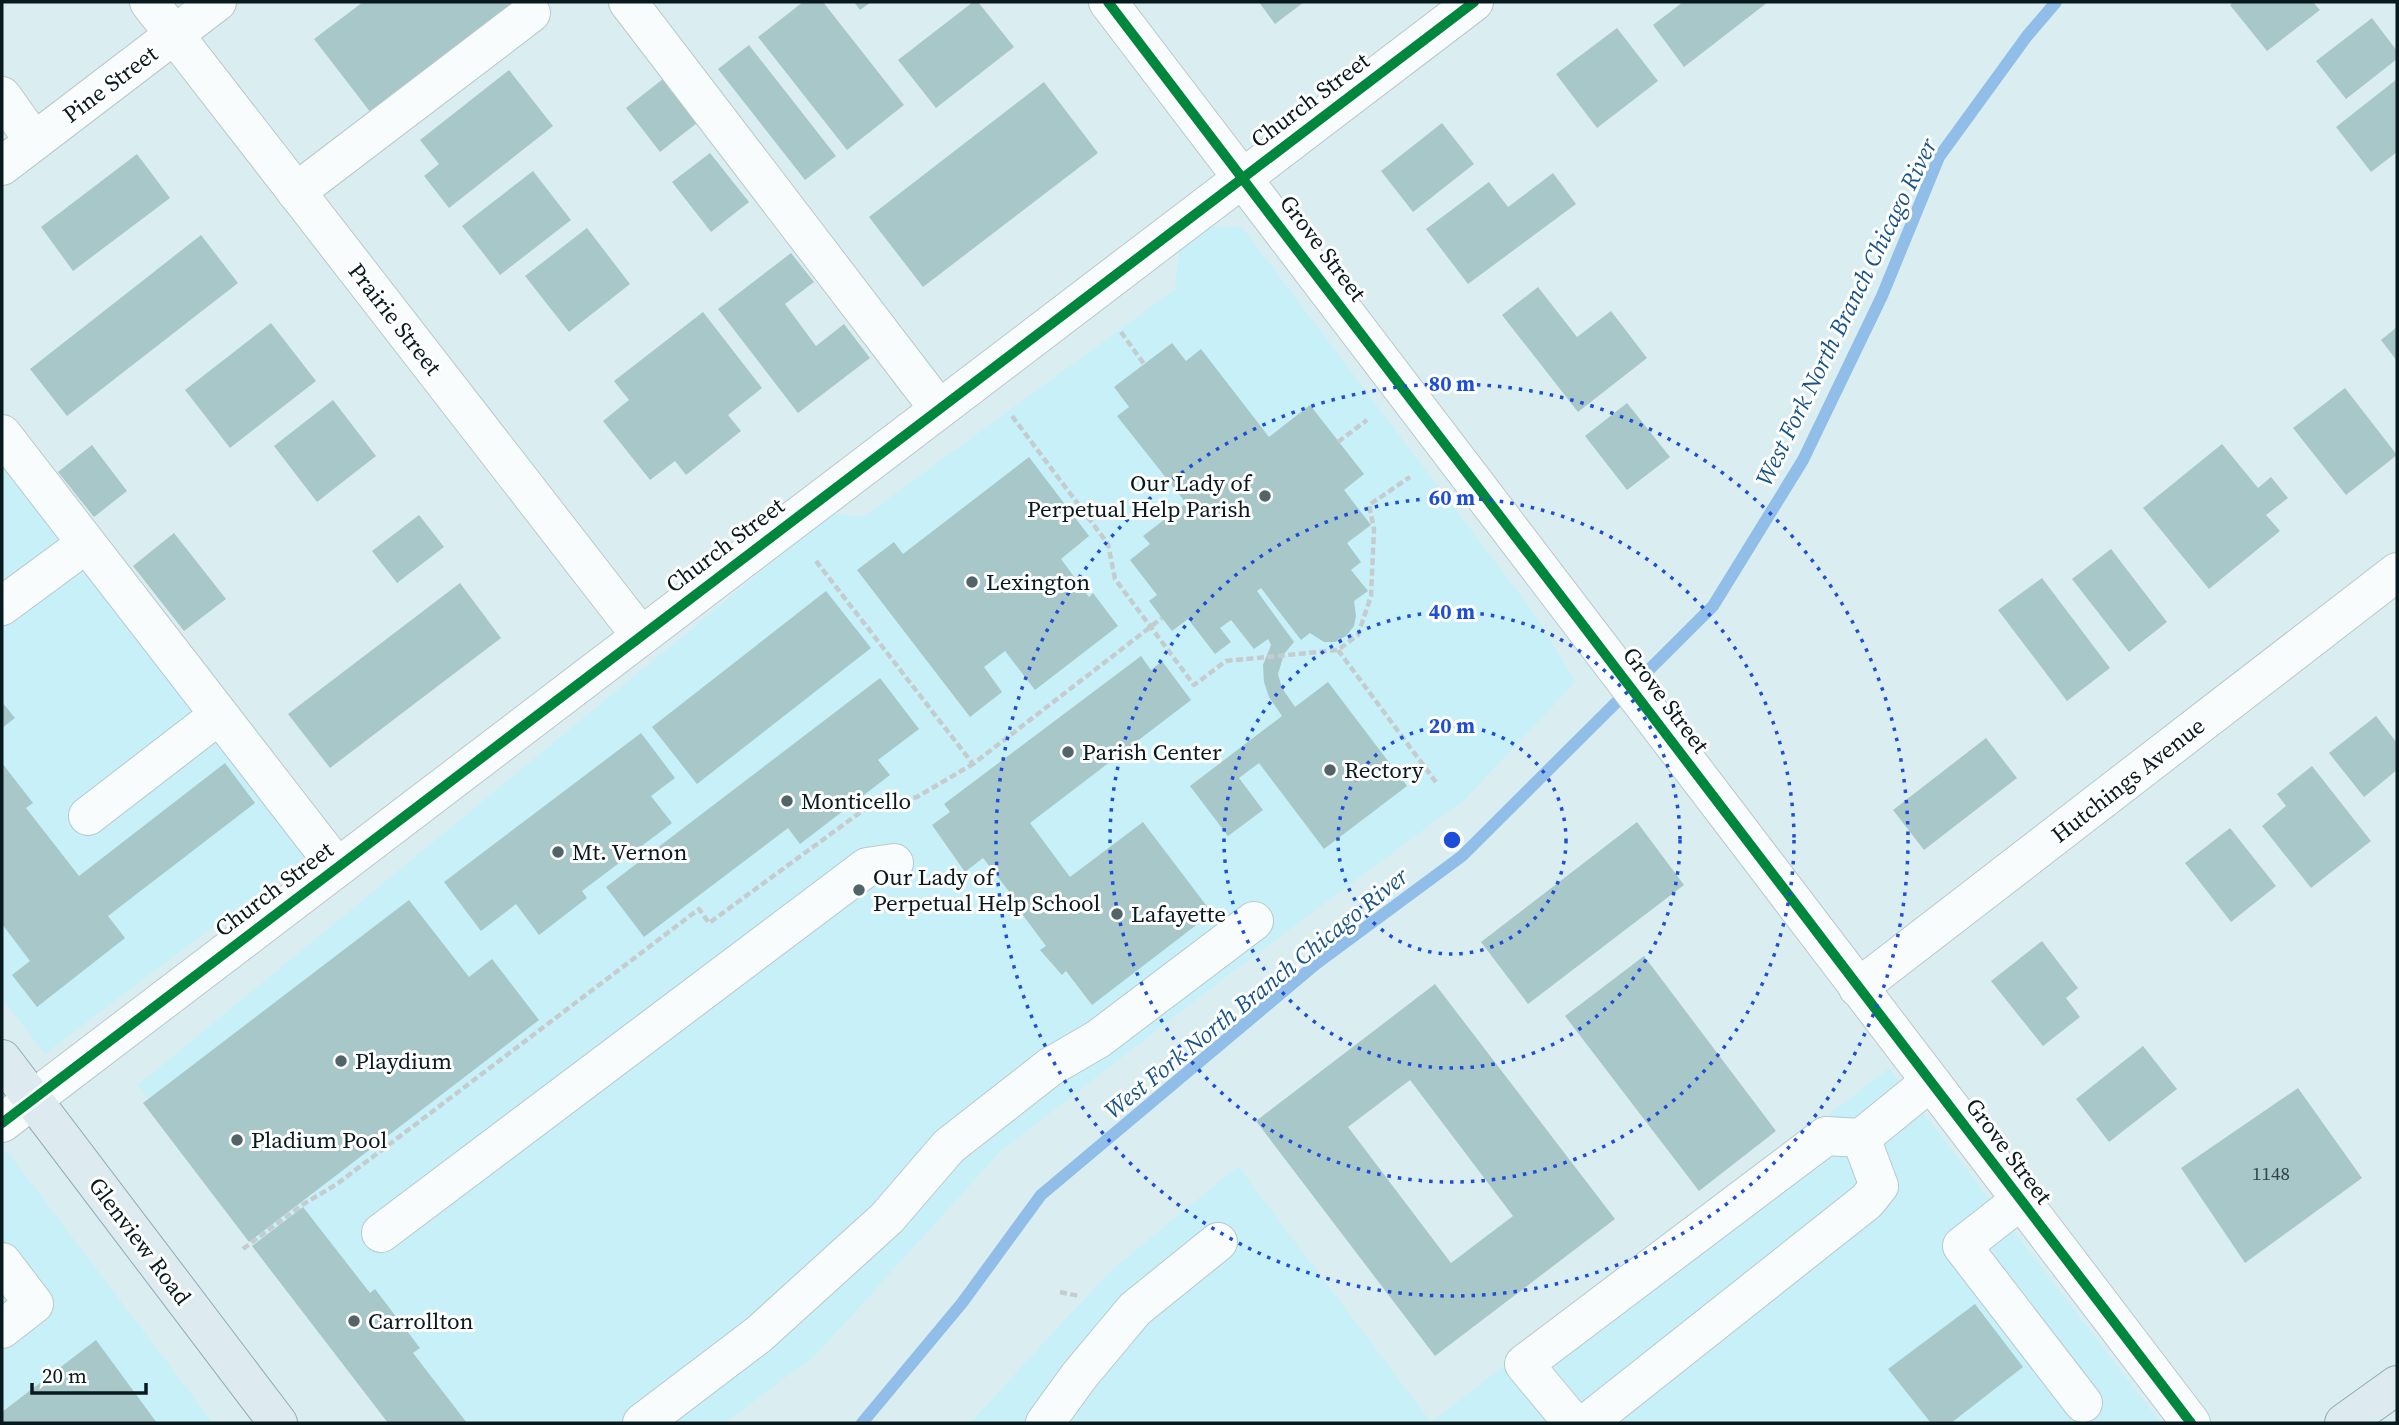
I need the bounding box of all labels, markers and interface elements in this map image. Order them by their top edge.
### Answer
street label: Pine Street [56,37,164,130]
street label: Church Street [1244,45,1376,155]
water label: West Fork North Branch Chicago River [1747,132,1945,491]
street label: Grove Street [1272,188,1374,308]
street label: Prairie Street [341,256,449,382]
text: 80 m [1429,369,1475,398]
place label: Our Lady of Perpetual Help Parish [1027,467,1253,525]
text: 60 m [1429,483,1475,512]
marker: Our Lady of Perpetual Help Parish [1257,488,1273,504]
street label: Church Street [659,490,791,600]
place label: Lexington [986,566,1090,598]
marker: Lexington [964,574,980,590]
text: 40 m [1429,597,1475,626]
street label: Grove Street [1615,640,1717,760]
street label: Hutchings Avenue [2045,710,2211,850]
text: 20 m [1429,711,1475,740]
place label: Parish Center [1082,736,1222,768]
marker: Parish Center [1060,744,1076,760]
place label: Rectory [1344,754,1424,786]
marker: Rectory [1322,762,1338,778]
place label: Monticello [801,785,911,817]
marker: Monticello [779,793,795,809]
centre of rings [1440,828,1464,852]
street label: Church Street [208,834,340,944]
place label: Mt. Vernon [572,836,687,868]
marker: Mt. Vernon [550,844,566,860]
water label: West Fork North Branch Chicago River [1097,859,1416,1126]
place label: Our Lady of Perpetual Help School [873,861,1100,919]
marker: Our Lady of Perpetual Help School [851,882,867,898]
place label: Lafayette [1131,898,1226,930]
marker: Lafayette [1109,906,1125,922]
place label: Playdium [355,1045,452,1077]
marker: Playdium [333,1053,349,1069]
street label: Grove Street [1958,1091,2060,1211]
place label: Pladium Pool [251,1124,387,1156]
marker: Pladium Pool [229,1132,245,1148]
house number: 1148 [2252,1160,2290,1186]
street label: Glenview Road [81,1170,199,1312]
place label: Carrollton [368,1305,474,1337]
marker: Carrollton [346,1313,362,1329]
scale bar [32,1352,145,1396]
text: 20 m [42,1361,87,1390]

